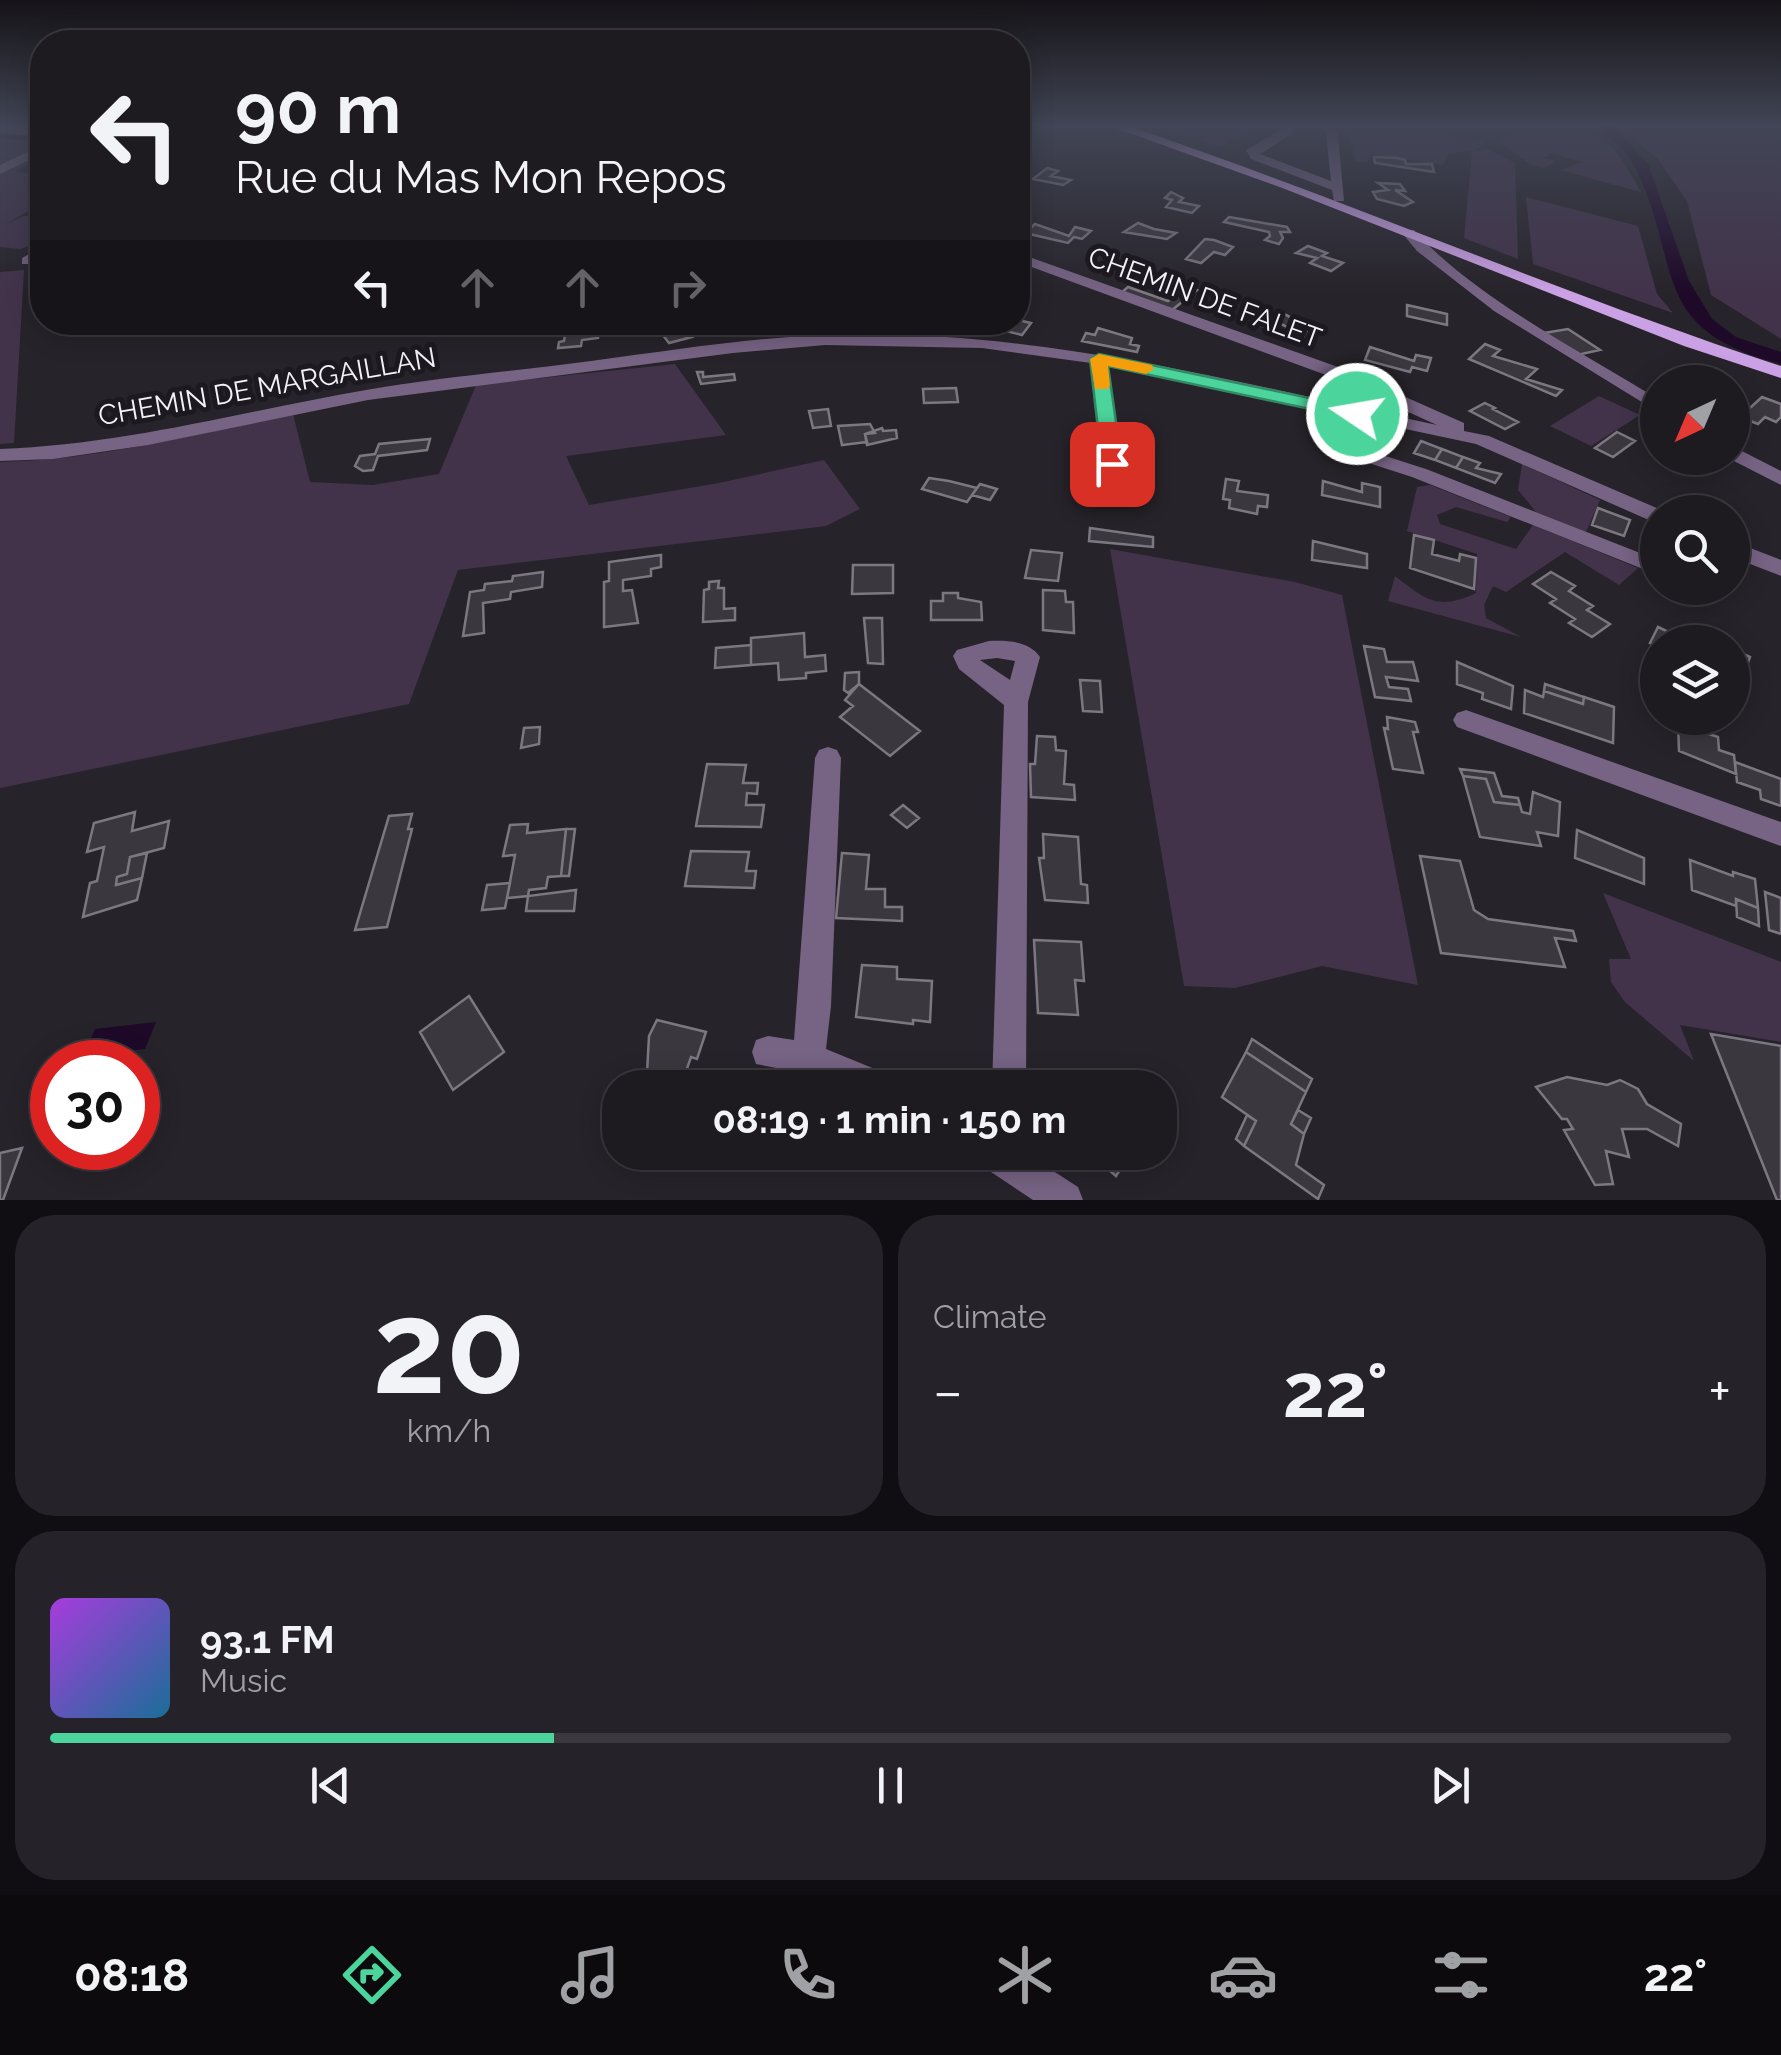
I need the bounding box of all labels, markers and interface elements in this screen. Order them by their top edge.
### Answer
text: 90 m [235,67,401,149]
icon: left [70,70,200,200]
text: Rue du Mas Mon Repos [235,151,727,204]
street label: CHEMIN DE FALET [1084,240,1326,355]
icon: left [345,260,400,315]
icon: ahead [450,260,505,315]
icon: ahead [555,260,610,315]
icon: right [660,260,715,315]
street label: CHEMIN DE MARGAILLAN [96,341,438,432]
position arrow [1305,362,1409,466]
north arrow [1640,365,1750,475]
map controls [1640,365,1750,735]
pin [1070,422,1155,507]
icon: arrive [1085,437,1140,492]
button: search [1640,495,1750,605]
button: layers [1640,625,1750,735]
speed limit sign: 30 [30,1040,160,1170]
text: 08:19 · 1 min · 150 m [713,1097,1066,1142]
text: 20 [372,1271,526,1423]
text: Climate [933,1298,1047,1335]
text: 22° [1283,1346,1388,1435]
text: − [933,1359,963,1424]
text: + [1708,1359,1731,1424]
text: km/h [407,1412,491,1449]
text: 93.1 FM [200,1617,335,1662]
text: Music [200,1662,287,1699]
icon: previous [303,1758,358,1813]
icon: pause [863,1758,918,1813]
icon: next [1423,1758,1478,1813]
icon: directions [337,1940,407,2010]
icon: music [555,1940,625,2010]
icon: phone [773,1940,843,2010]
icon: climate [990,1940,1060,2010]
icon: car [1208,1940,1278,2010]
icon: filters [1426,1940,1496,2010]
text: 08:18 [74,1949,189,2002]
text: 22° [1644,1949,1707,2002]

